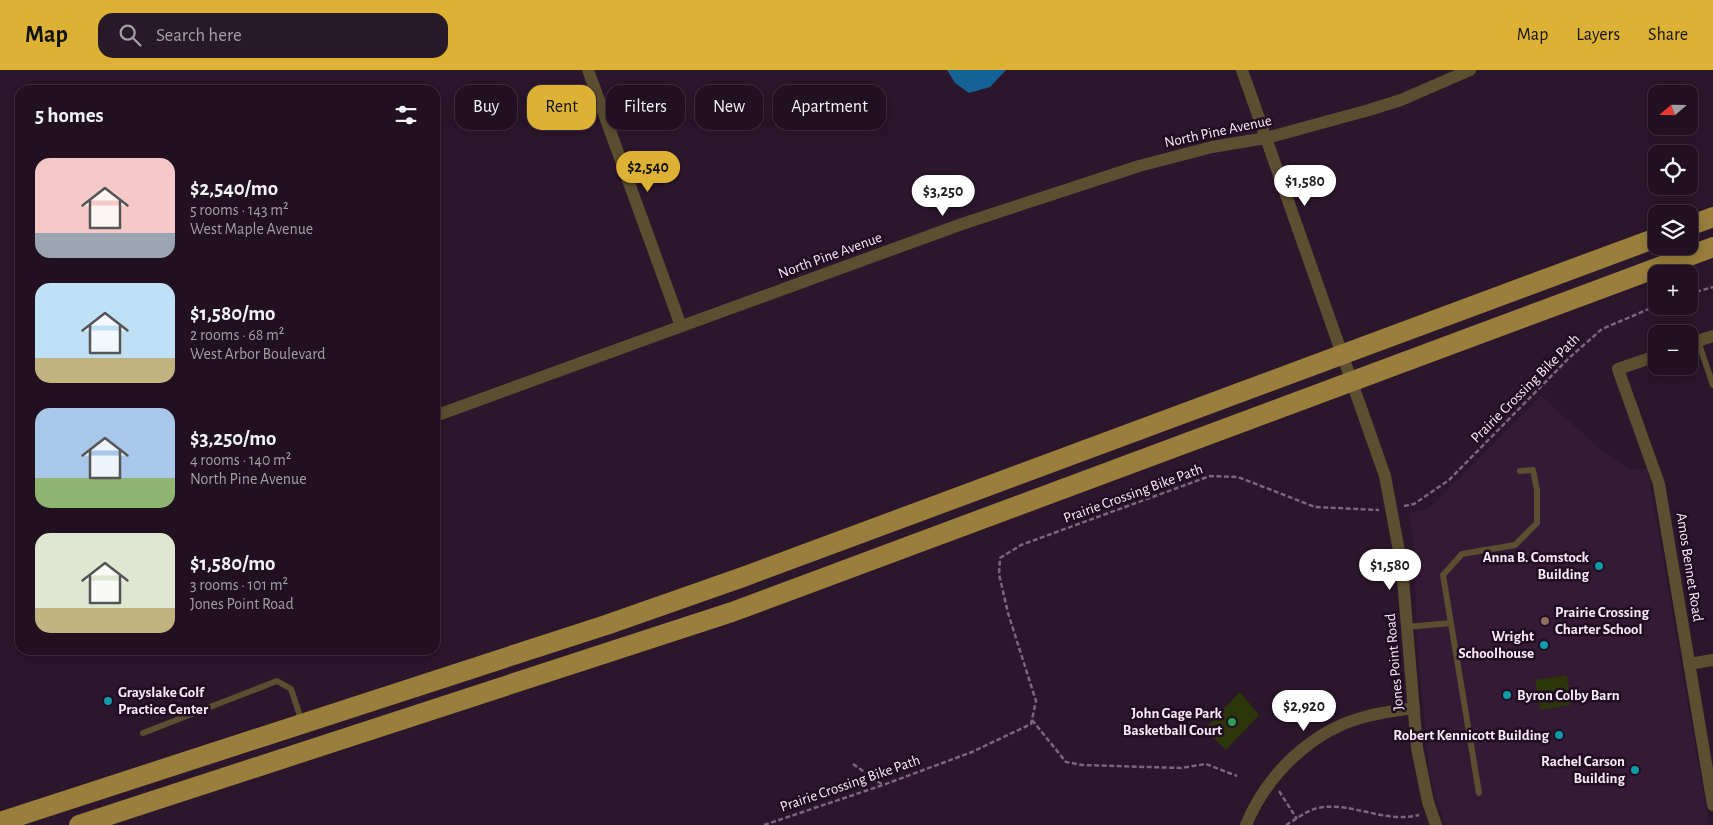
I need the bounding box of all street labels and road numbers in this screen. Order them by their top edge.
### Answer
street label: North Pine Avenue [1163,113,1273,150]
street label: North Pine Avenue [776,230,884,281]
street label: Prairie Crossing Bike Path [1468,331,1583,446]
street label: Prairie Crossing Bike Path [1061,461,1205,526]
street label: Amos Bennet Road [1673,512,1706,623]
street label: Jones Point Road [1383,613,1406,711]
street label: Prairie Crossing Bike Path [778,752,922,815]

